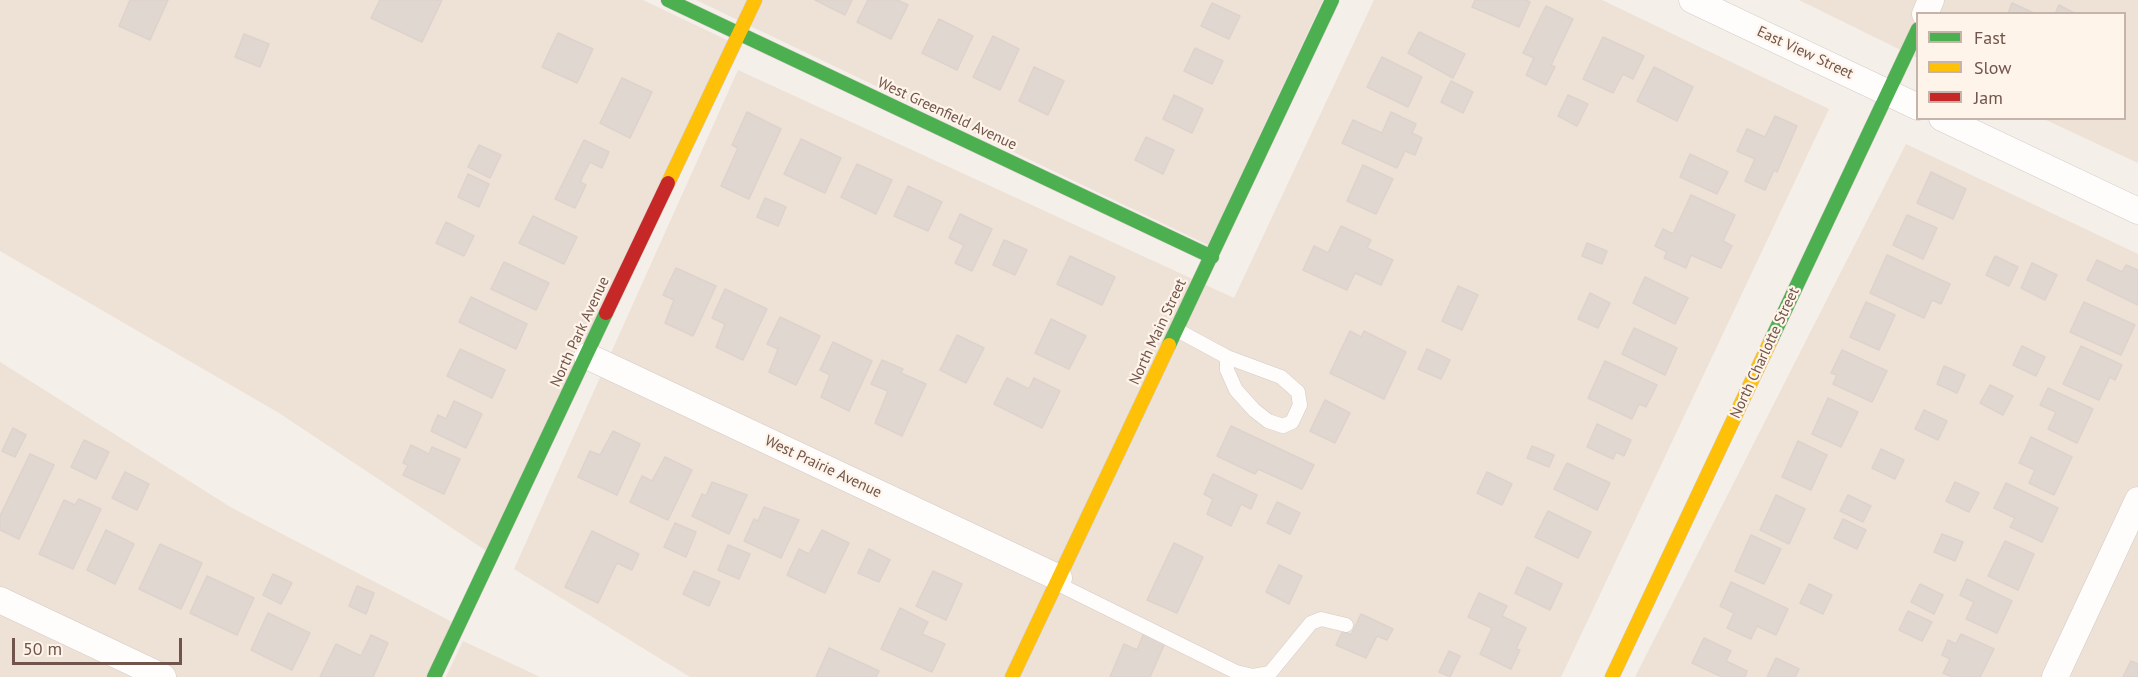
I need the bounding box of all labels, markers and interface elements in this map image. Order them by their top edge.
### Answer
legend [1916,12,2126,120]
street label: East View Street [1754,23,1856,83]
text: Fast [1974,26,2006,49]
text: Slow [1974,56,2012,79]
street label: West Greenfield Avenue [875,74,1019,154]
text: Jam [1974,86,2003,109]
street label: North Park Avenue [547,274,613,390]
street label: North Main Street [1126,276,1190,388]
street label: North Charlotte Street [1727,285,1803,421]
street label: West Prairie Avenue [762,432,884,502]
scale bar [15,626,184,664]
text: 50 m [23,637,62,660]

